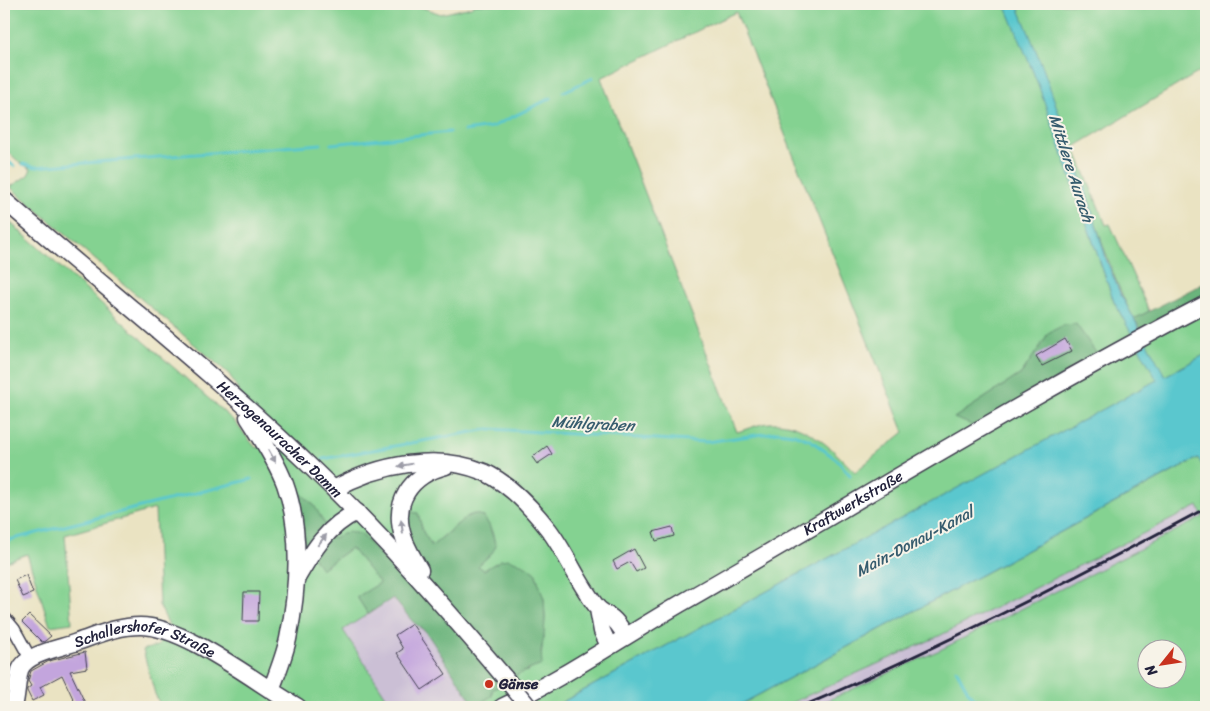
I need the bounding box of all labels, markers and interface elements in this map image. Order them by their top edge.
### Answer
water label: Mittlere Aurach [1040,110,1103,227]
street label: Herzogenauracher Damm [211,374,349,505]
water label: Mühlgraben [551,407,637,440]
one-way arrow [268,449,276,464]
one-way arrow [397,462,413,470]
street label: Kraftwerkstraße [798,463,908,543]
water label: Main-Donau-Kanal [850,496,982,585]
one-way arrow [397,519,405,535]
one-way arrow [316,534,327,547]
street label: Schallershofer Straße [70,613,220,665]
north arrow [1138,638,1188,688]
text: N [1138,660,1165,682]
place label: Gänse [498,671,539,697]
marker: Gänse [483,678,495,690]

